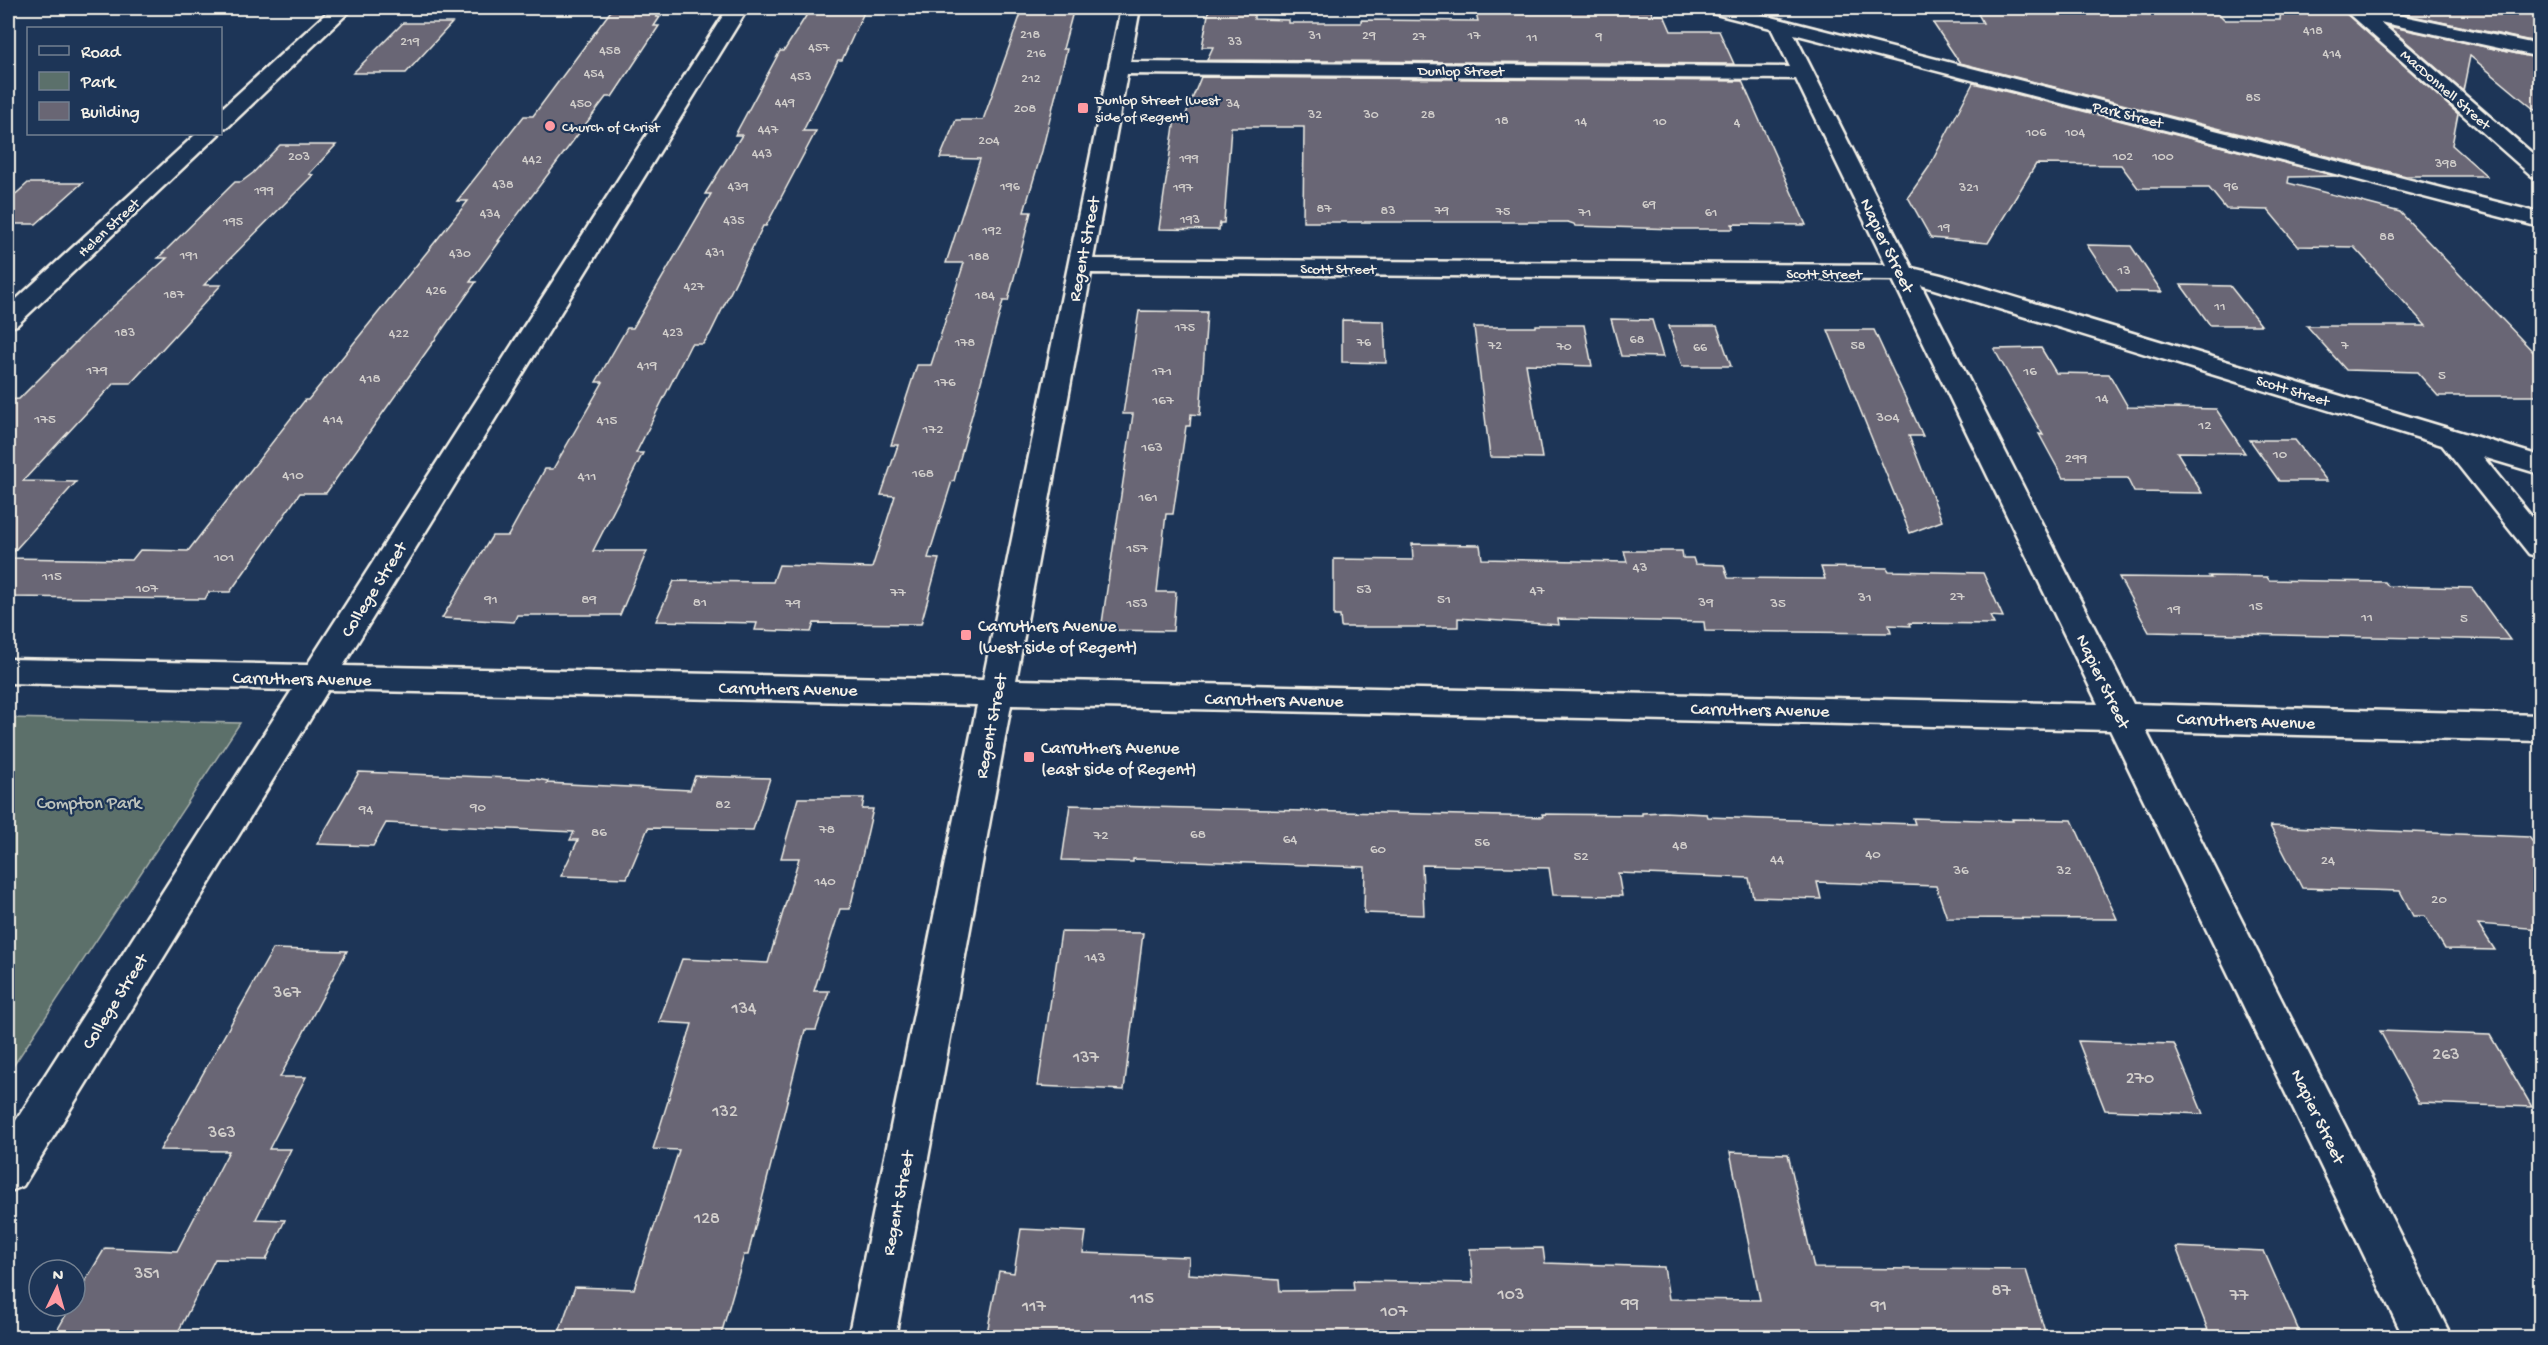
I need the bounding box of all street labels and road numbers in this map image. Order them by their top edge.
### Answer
street label: MacDonnell Street [2396,46,2495,136]
street label: Dunlop Street [1417,63,1506,81]
street label: Park Street [2089,98,2167,134]
street label: Helen Street [75,194,145,262]
street label: Regent Street [1065,194,1106,304]
street label: Napier Street [1854,195,1918,298]
street label: Scott Street [1300,261,1378,279]
street label: Scott Street [1786,266,1864,284]
street label: Scott Street [2254,372,2333,412]
street label: College Street [338,538,414,642]
street label: Napier Street [2070,631,2134,734]
street label: Carruthers Avenue [232,669,372,692]
street label: Regent Street [972,671,1013,781]
street label: Carruthers Avenue [718,679,858,702]
street label: Carruthers Avenue [1204,690,1344,713]
street label: Carruthers Avenue [1690,700,1830,723]
street label: Carruthers Avenue [2176,710,2316,735]
street label: College Street [79,950,155,1054]
street label: Napier Street [2285,1066,2349,1169]
street label: Regent Street [879,1148,920,1258]

